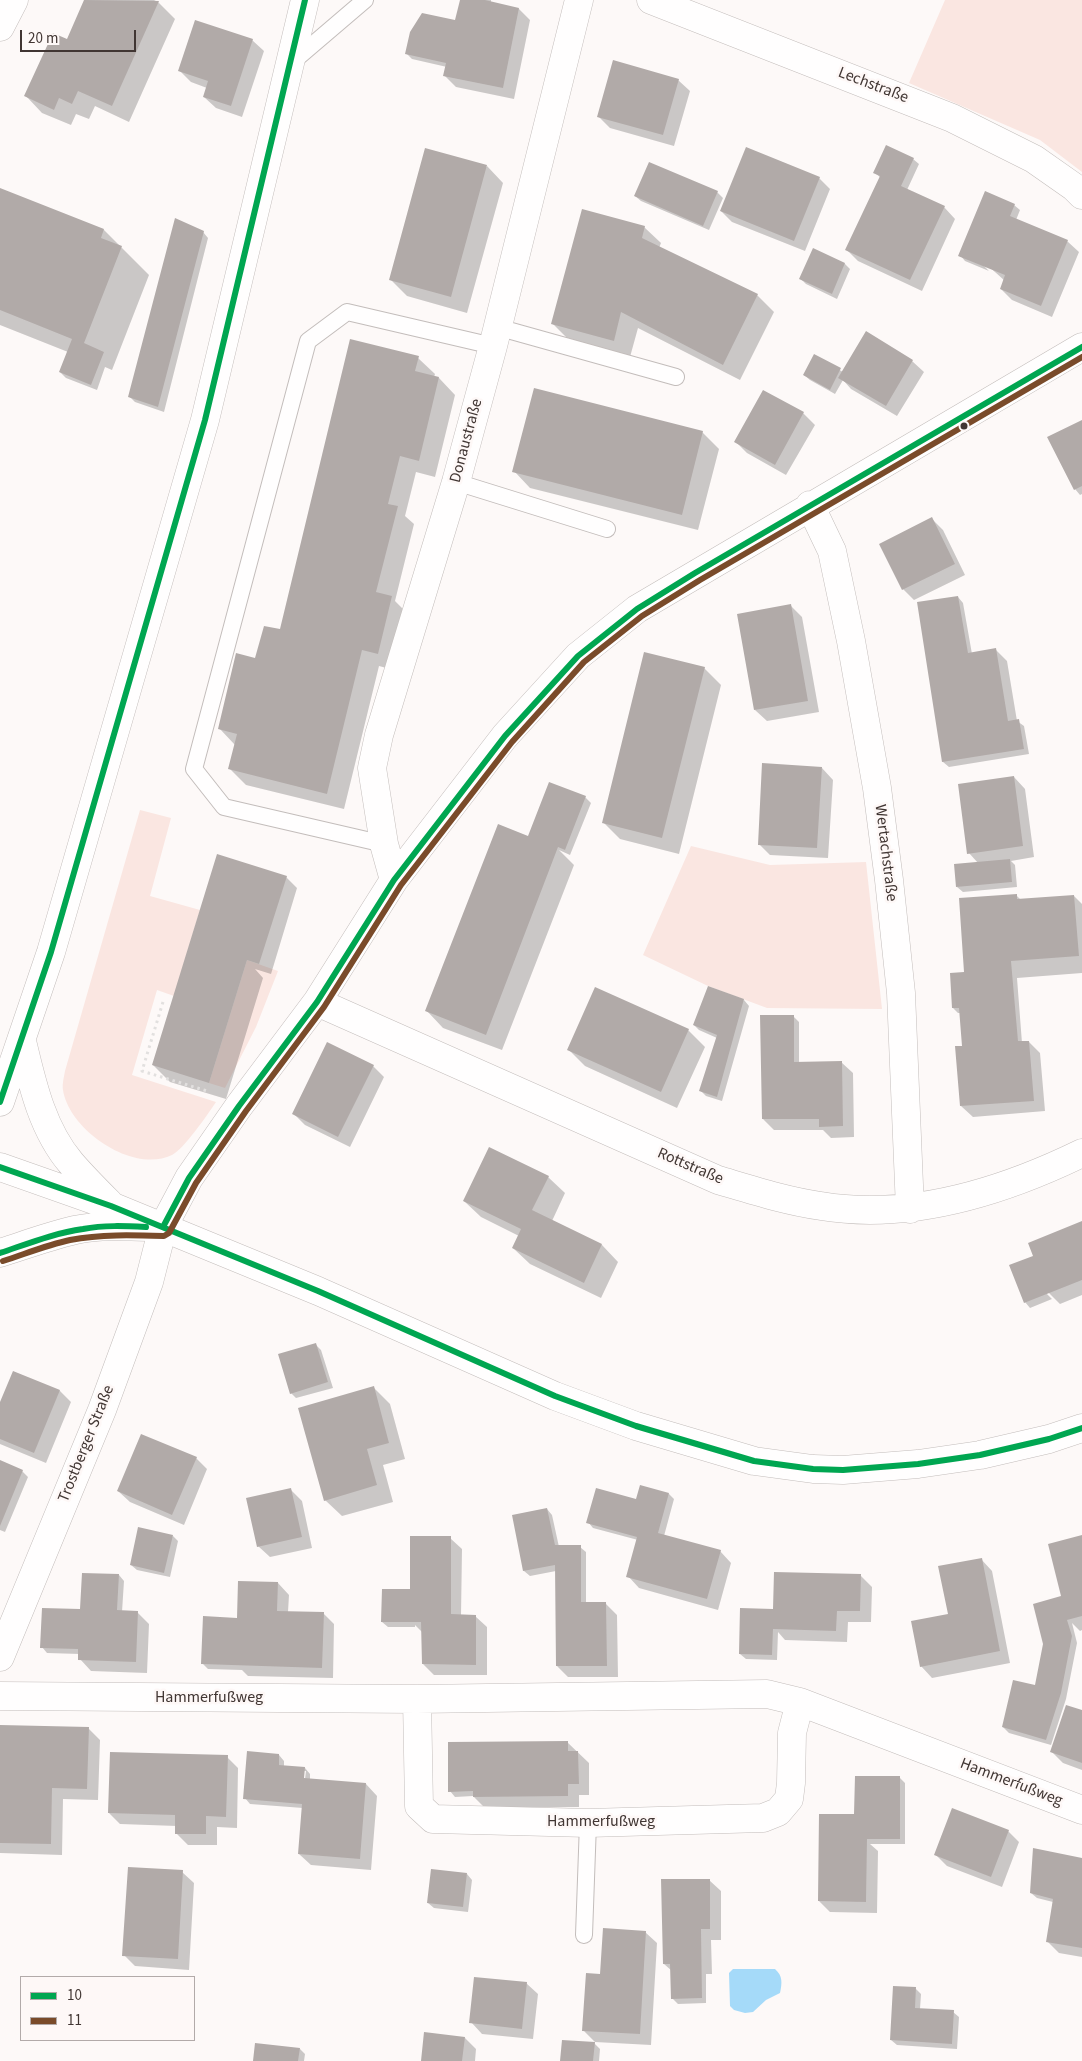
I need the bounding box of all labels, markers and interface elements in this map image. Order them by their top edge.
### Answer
scale bar [22,20,139,52]
text: 20 m [28,28,58,49]
street label: Lechstraße [835,64,911,108]
street label: Donaustraße [447,397,487,485]
unlabelled marker [959,421,969,431]
street label: Wertachstraße [870,804,900,902]
street label: Rottstraße [654,1145,726,1189]
street label: Trostberger Straße [55,1383,119,1505]
street label: Hammerfußweg [155,1688,263,1708]
street label: Hammerfußweg [957,1755,1065,1811]
street label: Hammerfußweg [547,1812,655,1832]
legend [20,1976,195,2041]
text: 10 [67,1985,82,2006]
text: 11 [67,2010,82,2031]

